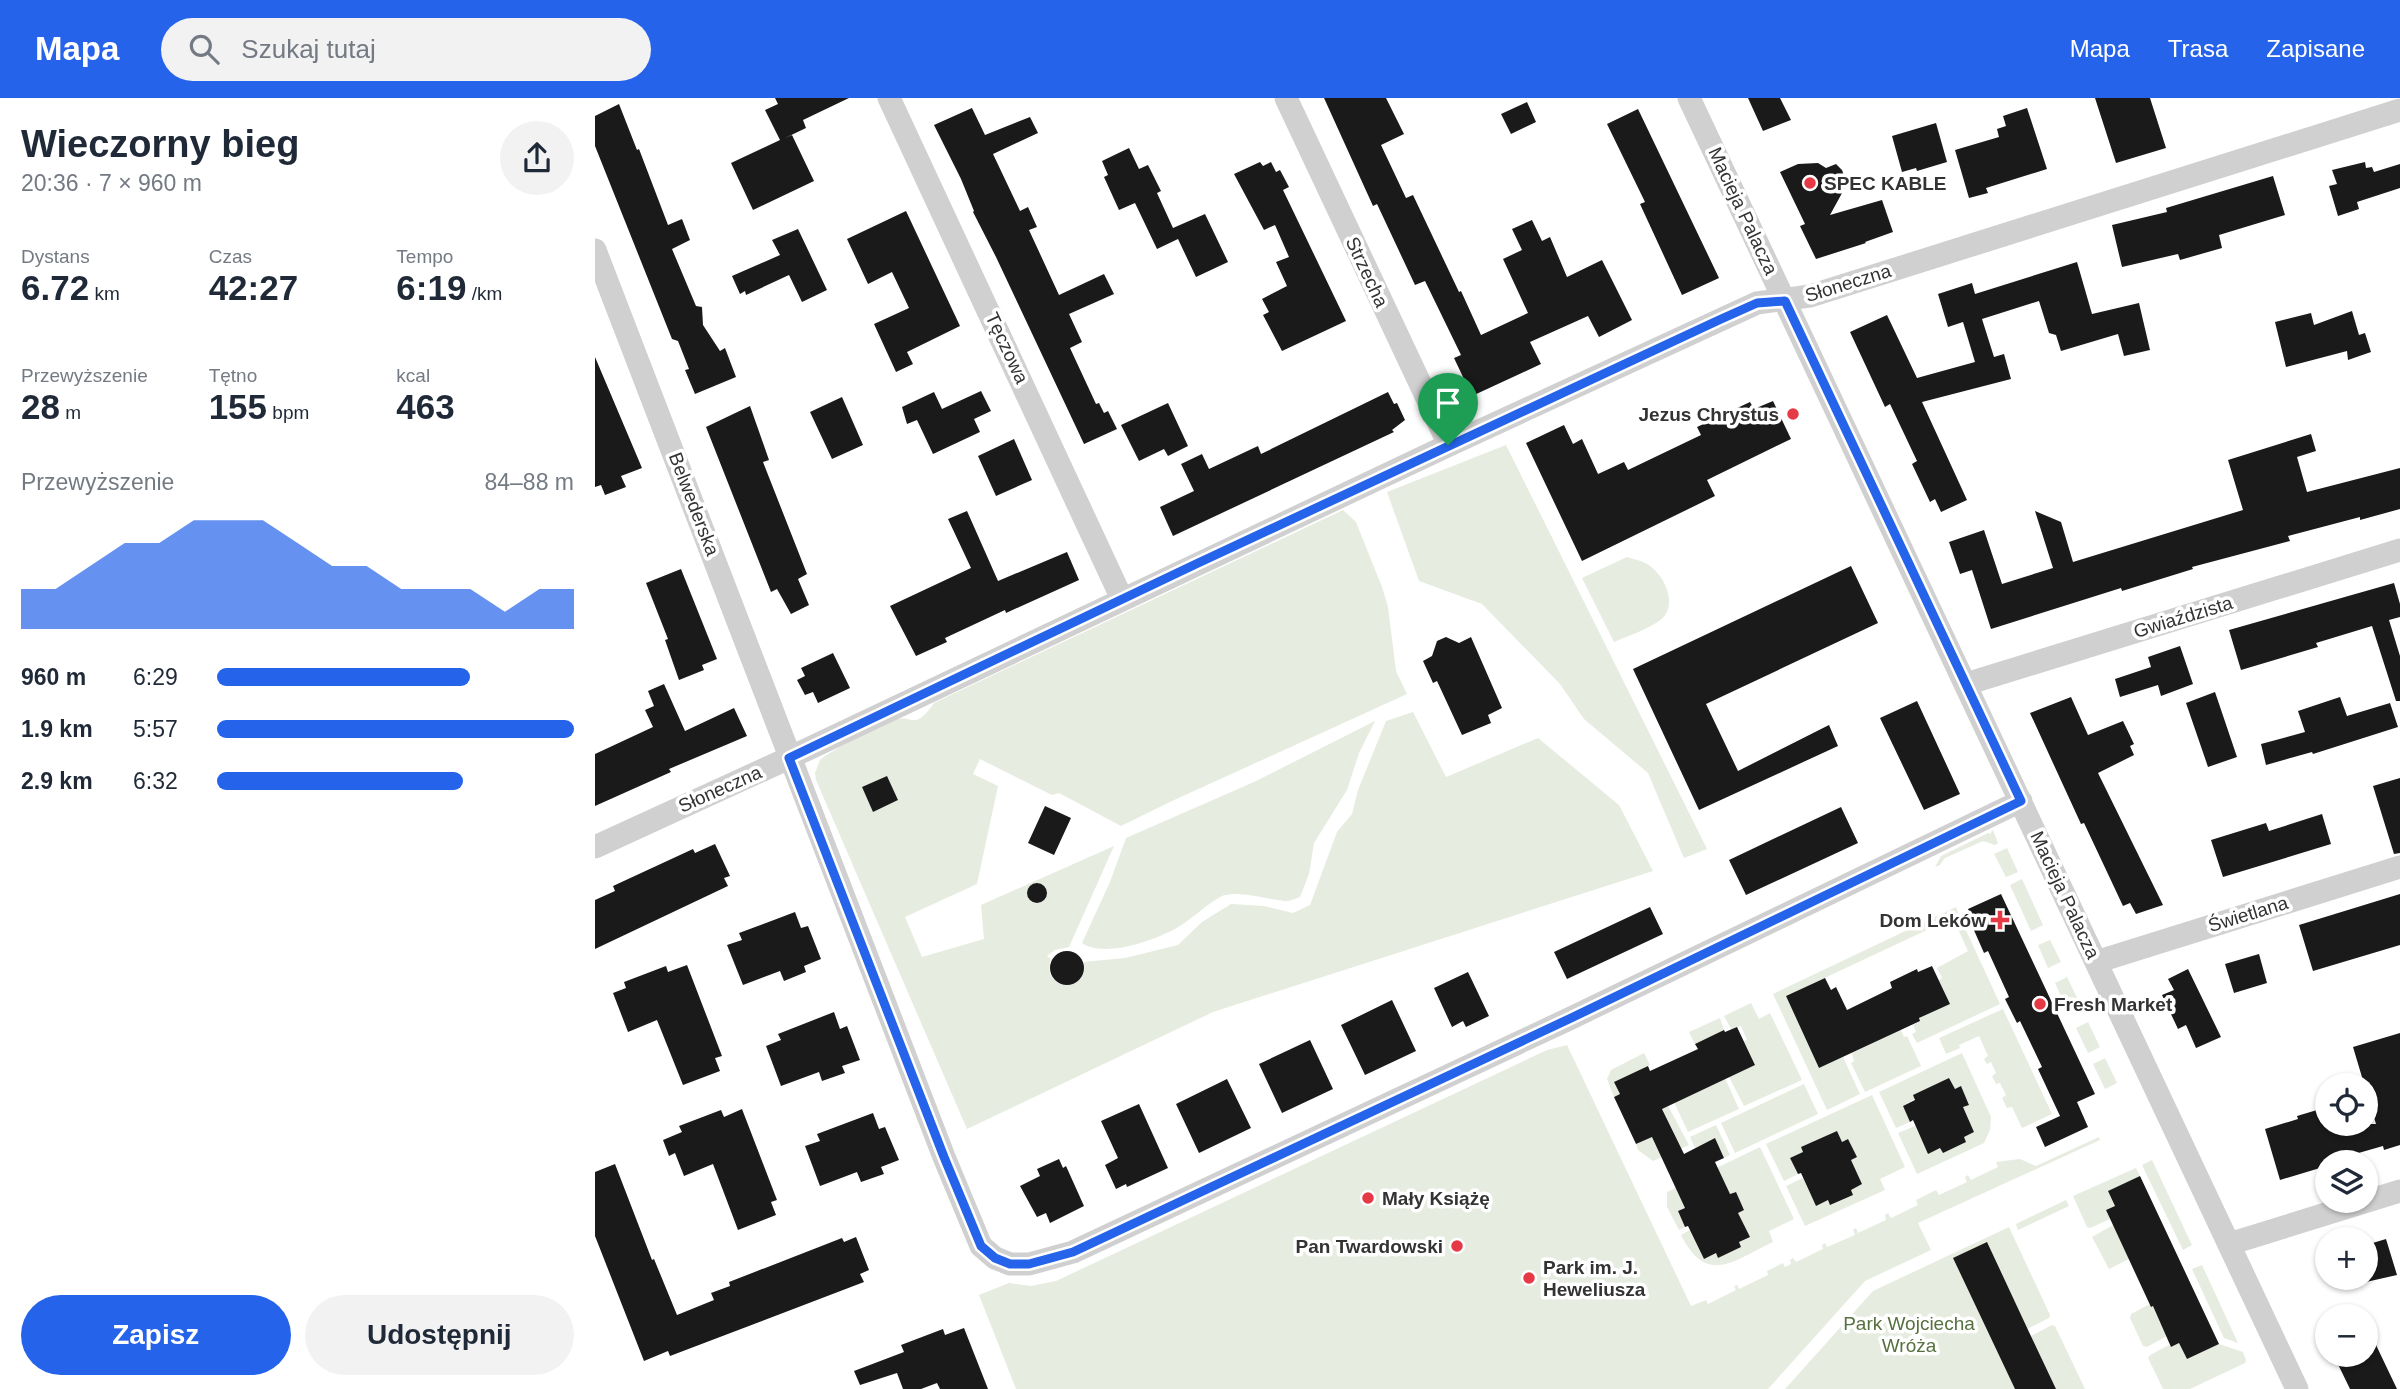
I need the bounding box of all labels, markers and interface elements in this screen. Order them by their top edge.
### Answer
search box [161,18,651,81]
text: Mapa [35,30,119,67]
icon: search [185,30,223,68]
text: Szukaj tutaj [241,34,376,64]
text: Mapa [2070,35,2130,62]
text: Trasa [2168,35,2228,62]
text: Zapisane [2266,35,2365,62]
button: share [500,121,574,195]
text: Wieczorny bieg [21,123,299,165]
street label: Macieja Palacza [1704,144,1782,279]
text: 20:36 · 7 × 960 m [21,170,202,196]
place label: SPEC KABLE [1824,173,1946,194]
marker: SPEC KABLE [1802,175,1818,191]
street label: Strzecha [1342,234,1393,311]
text: Dystans [21,246,90,267]
text: Czas [209,246,252,267]
text: Tempo [396,246,453,267]
street label: Słoneczna [1803,260,1894,306]
text: 6.72 [21,268,89,307]
text: 42:27 [209,268,298,307]
text: 6:19 [396,268,466,307]
text: km [89,283,120,304]
text: /km [466,283,502,304]
street label: Tęczowa [981,309,1033,387]
text: Przewyższenie [21,365,148,386]
text: Tętno [209,365,257,386]
text: kcal [396,365,430,386]
pin [1418,373,1478,445]
icon: arrive [1429,384,1467,422]
text: 28 [21,387,60,426]
text: 155 [209,387,267,426]
text: 463 [396,387,455,426]
text: m [60,402,81,423]
text: bpm [267,402,309,423]
place label: Jezus Chrystus [1639,404,1779,425]
marker: Jezus Chrystus [1785,406,1801,422]
street label: Belwederska [665,449,723,559]
text: Przewyższenie [21,469,174,495]
text: 84–88 m [484,469,574,495]
street label: Gwiaździsta [2131,592,2235,642]
text: 960 m [21,664,86,690]
text: 6:29 [133,664,178,690]
text: 1.9 km [21,716,93,742]
text: 5:57 [133,716,178,742]
street label: Słoneczna [675,761,765,817]
text: 2.9 km [21,768,93,794]
text: 6:32 [133,768,178,794]
street label: Macieja Palacza [2026,828,2104,963]
street label: Świetlana [2206,892,2291,936]
place label: Dom Leków [1879,910,1986,931]
marker: Dom Leków [1992,912,2008,928]
place label: Fresh Market [2054,994,2173,1015]
marker: Fresh Market [2032,996,2048,1012]
map controls [2315,1073,2378,1367]
button: locate [2315,1073,2378,1136]
button: layers [2315,1150,2378,1213]
place label: Mały Książę [1382,1188,1490,1209]
marker: Mały Książę [1360,1190,1376,1206]
button: + [2315,1227,2378,1290]
place label: Pan Twardowski [1296,1236,1443,1257]
marker: Pan Twardowski [1449,1238,1465,1254]
place label: Park im. J. Heweliusza [1543,1257,1646,1300]
marker: Park im. J. Heweliusza [1521,1270,1537,1286]
button: Zapisz [21,1295,291,1375]
button: Udostępnij [305,1295,574,1375]
button: − [2315,1304,2378,1367]
park label: Park Wojciecha Wróża [1843,1313,1975,1356]

